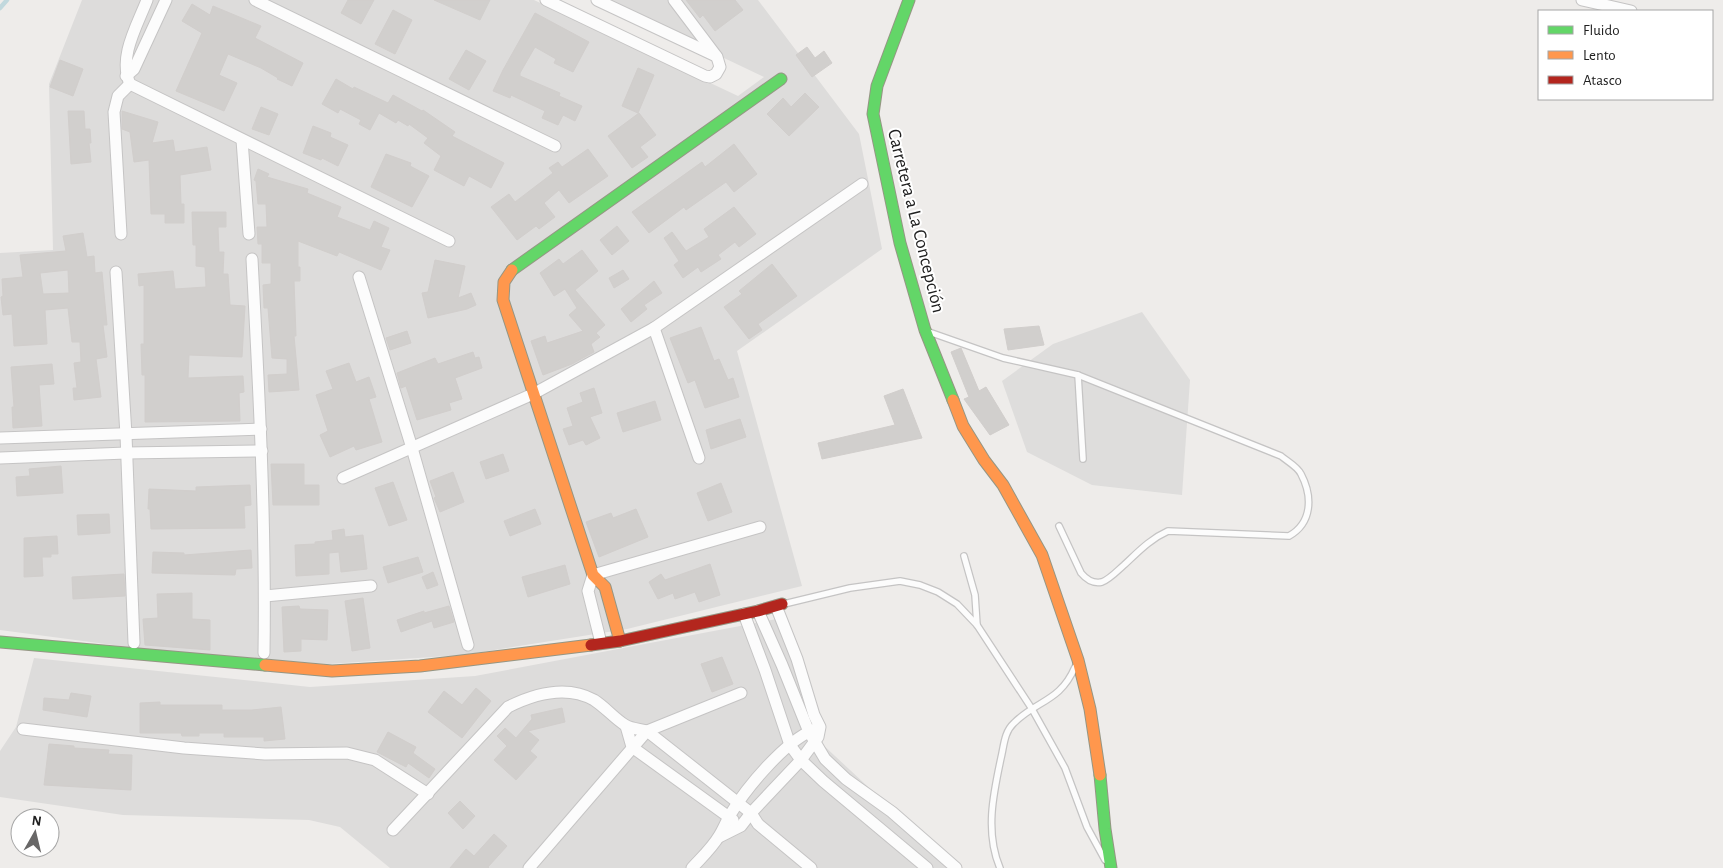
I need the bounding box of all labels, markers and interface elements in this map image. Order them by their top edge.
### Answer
legend [1538,10,1713,100]
text: Fluido [1583,23,1620,38]
text: Lento [1583,48,1616,63]
text: Atasco [1583,73,1622,88]
street label: Carretera a La Concepción [884,127,948,315]
north arrow [10,808,60,858]
text: N [31,814,42,829]

